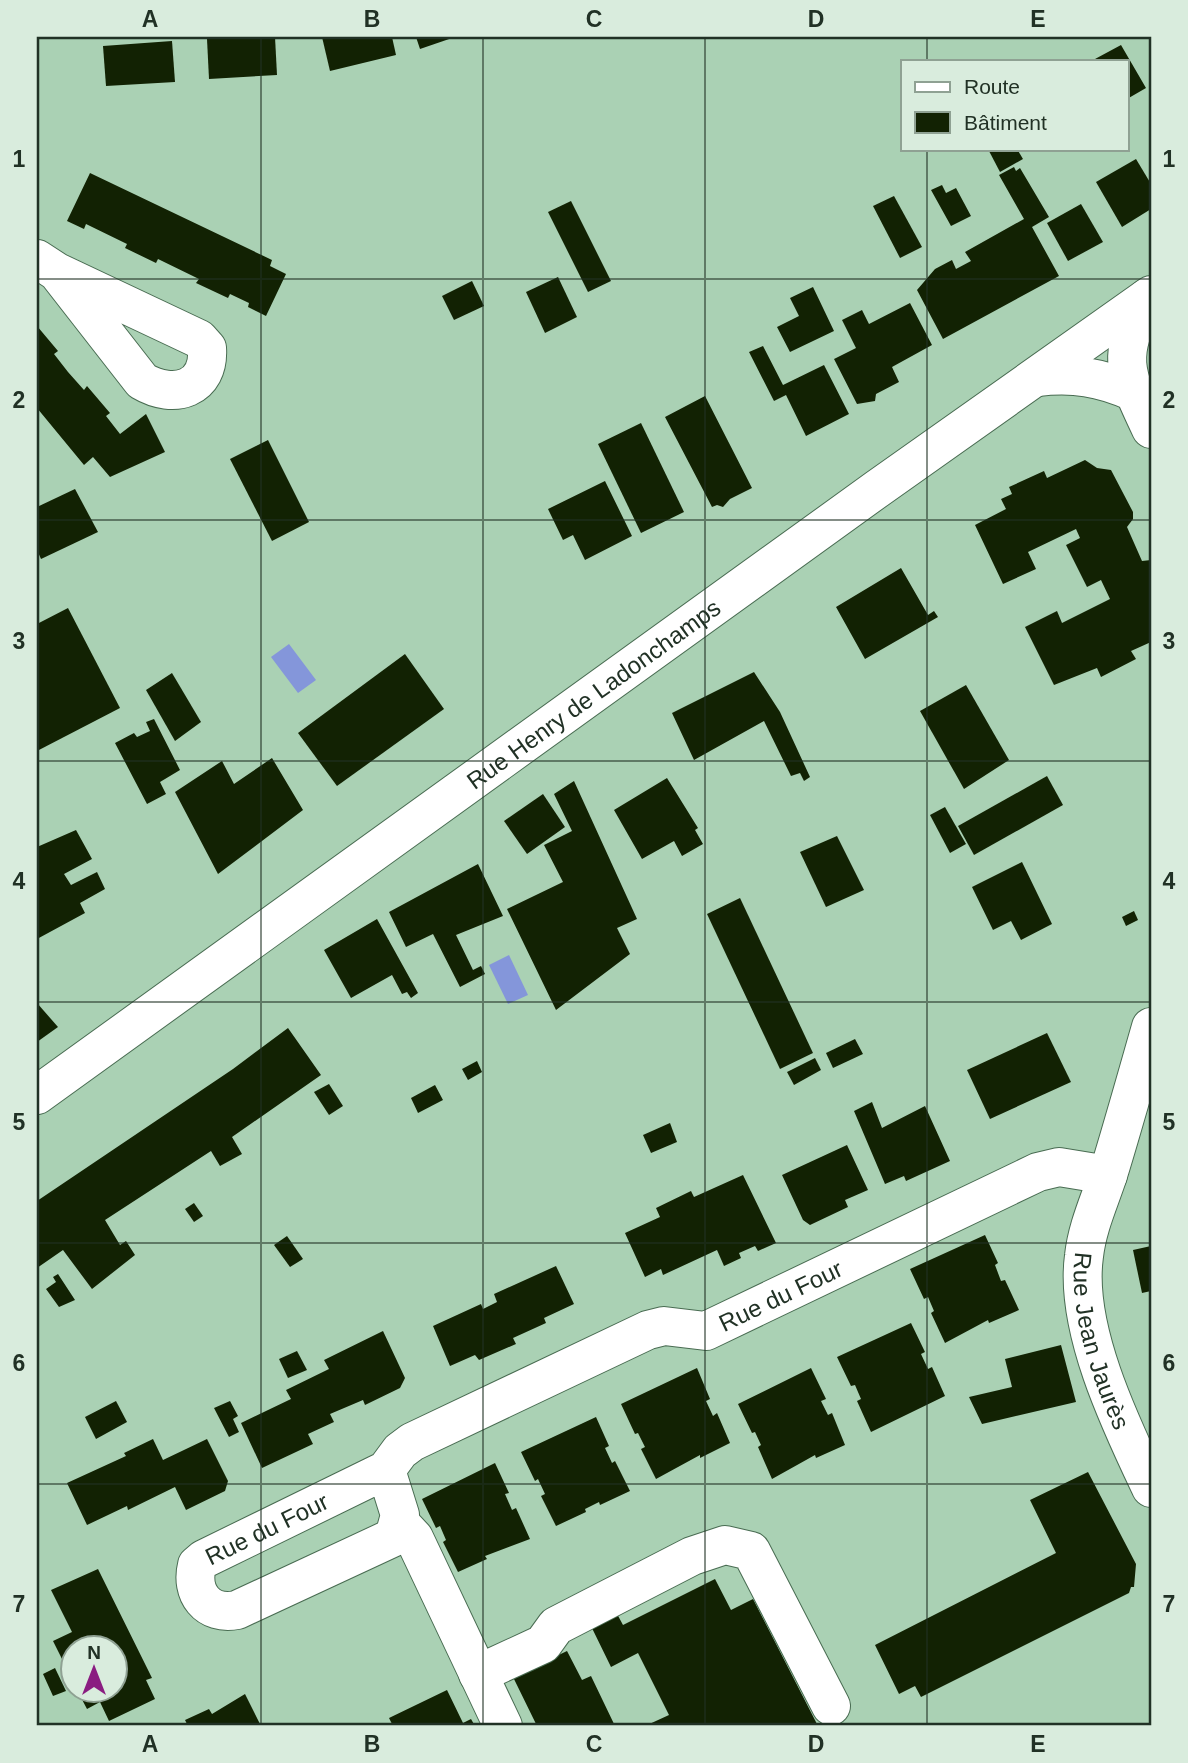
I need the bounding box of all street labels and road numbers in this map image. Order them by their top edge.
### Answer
street label: Rue Henry de Ladonchamps [461,593,725,794]
street label: Rue Jean Jaurès [1069,1251,1136,1433]
street label: Rue du Four [714,1254,846,1336]
street label: Rue du Four [201,1487,333,1570]

